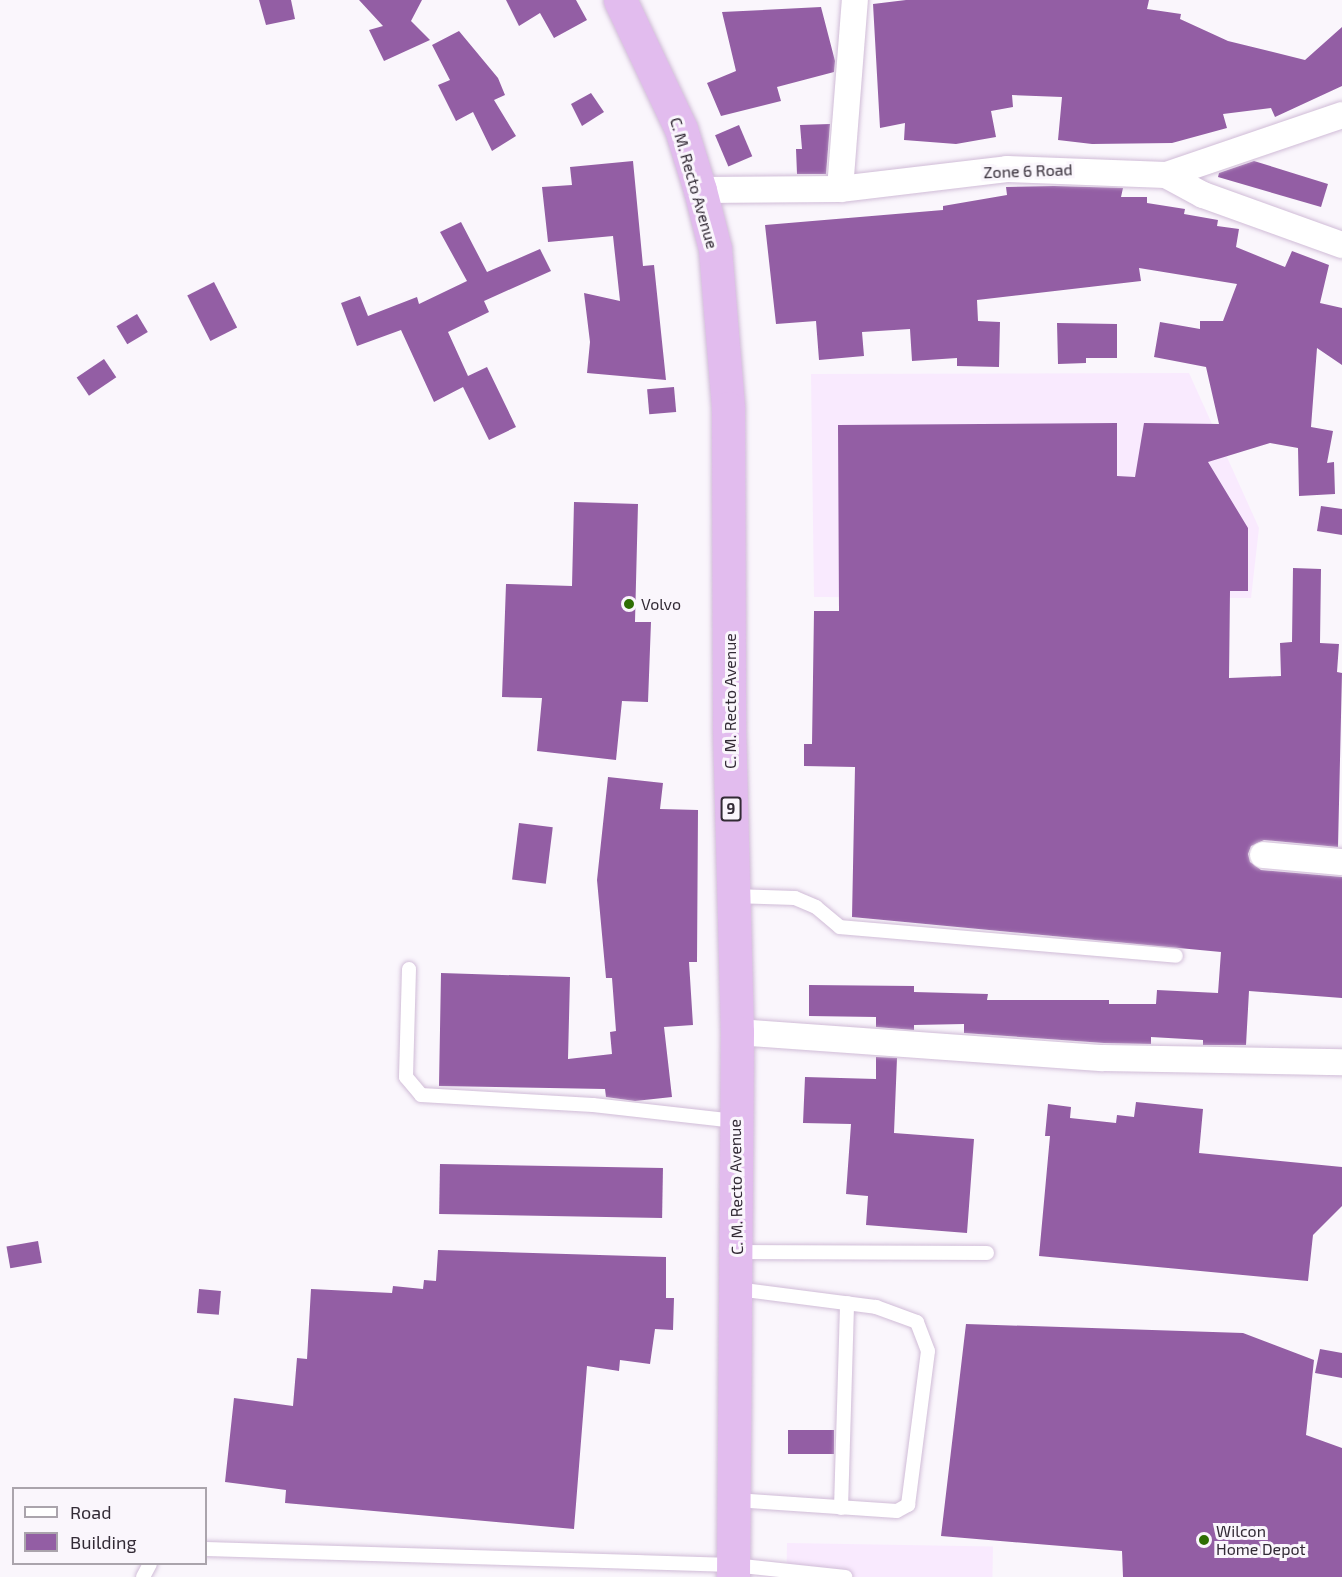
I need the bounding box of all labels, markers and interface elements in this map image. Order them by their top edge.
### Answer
street label: C. M. Recto Avenue [666,115,722,251]
street label: Zone 6 Road [983,160,1073,182]
place label: Volvo [641,594,681,614]
marker: Volvo [622,597,636,611]
street label: C. M. Recto Avenue [720,633,740,769]
road number: 9 [720,797,742,821]
street label: C. M. Recto Avenue [725,1119,747,1255]
legend [12,1487,207,1565]
text: Road [70,1501,111,1523]
place label: Wilcon Home Depot [1216,1521,1306,1559]
text: Building [70,1531,137,1553]
marker: Wilcon Home Depot [1197,1533,1211,1547]

